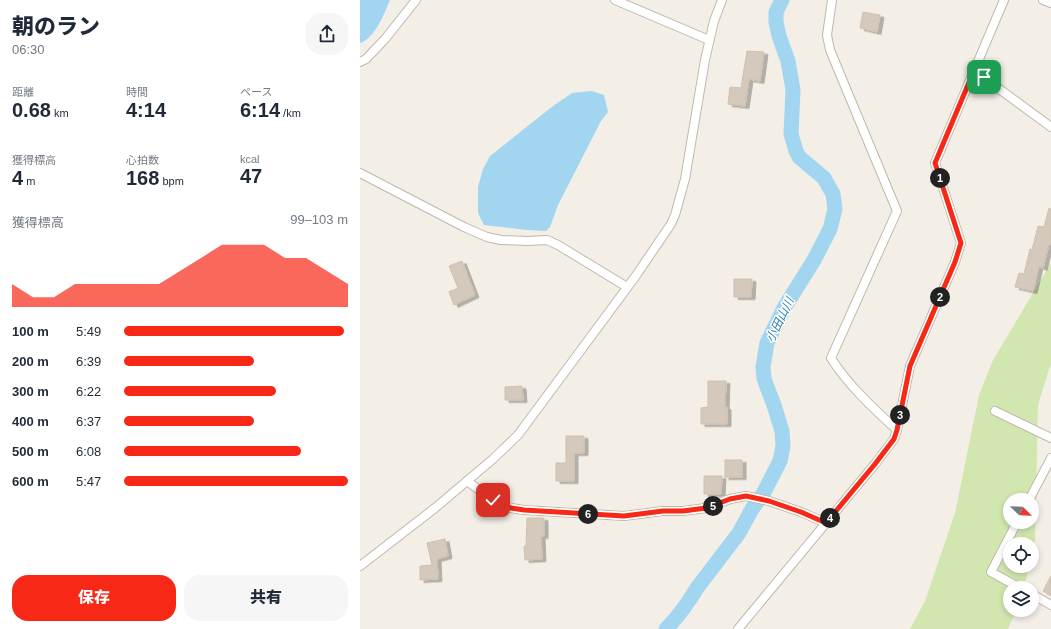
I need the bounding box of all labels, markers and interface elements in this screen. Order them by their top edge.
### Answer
button: share [306,13,348,55]
text: 朝のラン [12,14,100,39]
text: 06:30 [12,42,45,57]
pin [967,60,1001,94]
icon: arrive [973,66,995,88]
text: 距離 [12,86,34,98]
text: 時間 [126,86,148,98]
text: ペース [240,86,272,98]
text: 0.68 [12,99,51,121]
text: 4:14 [126,99,166,121]
text: 6:14 [240,99,280,121]
text: km [51,107,69,119]
text: /km [280,107,301,119]
text: kcal [240,153,260,165]
text: 獲得標高 [12,154,56,166]
text: 心拍数 [126,154,159,166]
text: 47 [240,165,262,187]
text: 4 [12,167,23,189]
text: 168 [126,167,159,189]
pin: 1 [930,168,950,188]
text: 1 [937,172,943,184]
text: m [23,175,35,187]
text: bpm [159,175,184,187]
text: 99–103 m [290,212,348,227]
text: 獲得標高 [12,215,64,230]
pin: 2 [930,287,950,307]
text: 2 [937,291,943,303]
water label: 小田山川 [763,294,798,345]
text: 100 m [12,324,49,339]
text: 5:49 [76,324,101,339]
text: 200 m [12,354,49,369]
text: 6:39 [76,354,101,369]
text: 300 m [12,384,49,399]
text: 6:22 [76,384,101,399]
pin: 3 [890,405,910,425]
text: 3 [897,409,903,421]
text: 400 m [12,414,49,429]
text: 6:37 [76,414,101,429]
text: 500 m [12,444,49,459]
text: 6:08 [76,444,101,459]
text: 600 m [12,474,49,489]
text: 5:47 [76,474,101,489]
pin [476,483,510,517]
icon: check [482,489,504,511]
north arrow [1003,493,1039,529]
map controls [1003,493,1039,617]
pin: 5 [703,496,723,516]
text: 5 [710,500,716,512]
pin: 6 [578,504,598,524]
text: 6 [585,508,591,520]
pin: 4 [820,508,840,528]
text: 4 [827,512,833,524]
button: locate [1003,537,1039,573]
button: 保存 [12,575,176,621]
button: 共有 [184,575,348,621]
button: layers [1003,581,1039,617]

